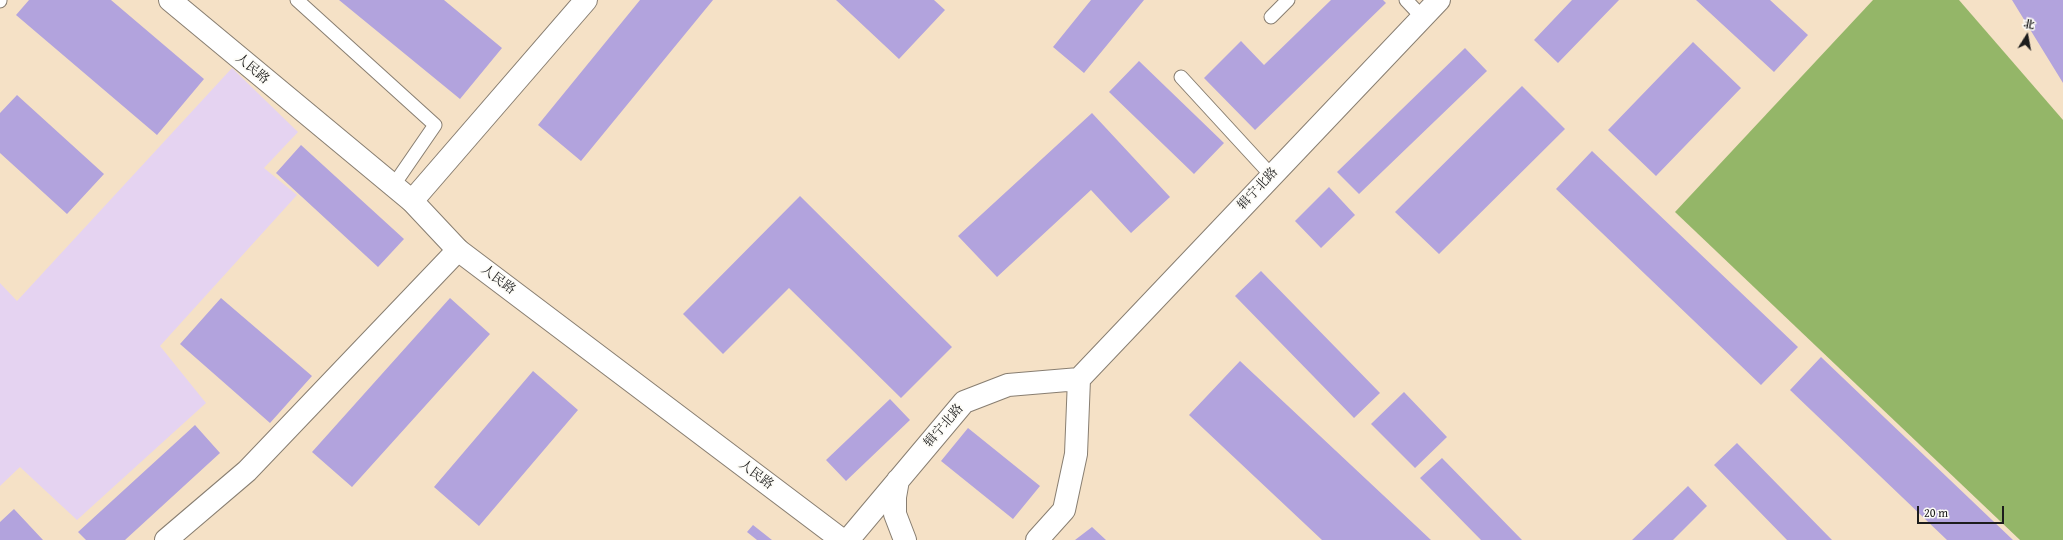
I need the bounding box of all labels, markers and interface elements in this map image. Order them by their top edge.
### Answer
text: 北 [2022,15,2036,33]
north arrow [2007,16,2047,56]
street label: 人民路 [232,50,272,88]
street label: 辑宁北路 [1235,165,1281,213]
street label: 人民路 [478,262,518,298]
street label: 辑宁北路 [921,401,967,451]
street label: 人民路 [736,457,776,493]
scale bar [1919,498,2006,524]
text: 20 m [1924,504,1948,521]

